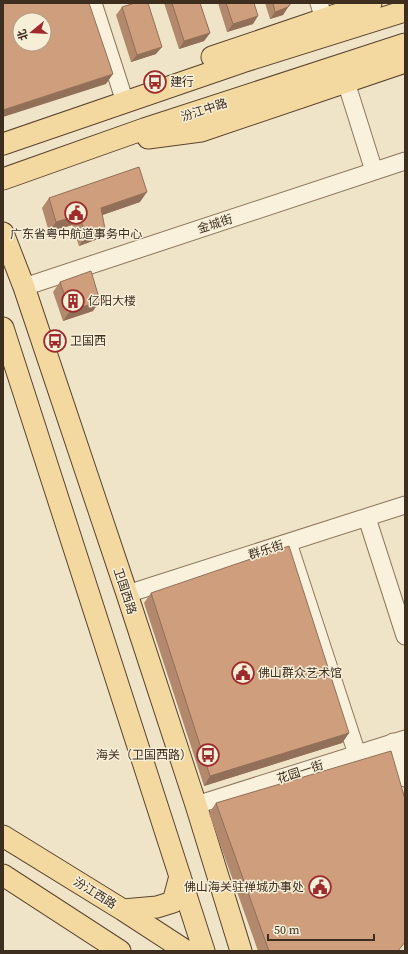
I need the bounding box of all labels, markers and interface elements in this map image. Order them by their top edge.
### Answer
north arrow [12,12,52,52]
text: 北 [14,27,32,42]
bus stop icon: 建行 [142,69,168,95]
place label: 建行 [170,74,194,90]
street label: 汾江中路 [179,95,229,125]
public building icon: 广东省粤中航道事务中心 [63,200,89,226]
street label: 金城街 [195,211,235,237]
place label: 广东省粤中航道事务中心 [10,226,142,242]
building icon: 亿阳大楼 [60,288,86,314]
place label: 亿阳大楼 [88,293,136,309]
bus stop icon: 卫国西 [42,328,68,354]
place label: 卫国西 [70,333,106,349]
street label: 群乐街 [246,537,286,563]
street label: 卫国西路 [110,566,140,616]
public building icon: 佛山群众艺术馆 [230,660,256,686]
place label: 佛山群众艺术馆 [258,665,342,681]
bus stop icon: 海关（卫国西路） [195,742,221,768]
place label: 海关（卫国西路） [96,747,192,763]
street label: 花园一街 [275,757,325,787]
street label: 汾江西路 [70,873,120,913]
public building icon: 佛山海关驻禅城办事处 [307,874,333,900]
place label: 佛山海关驻禅城办事处 [184,879,304,895]
scale bar [268,916,374,942]
text: 50 m [274,922,300,938]

